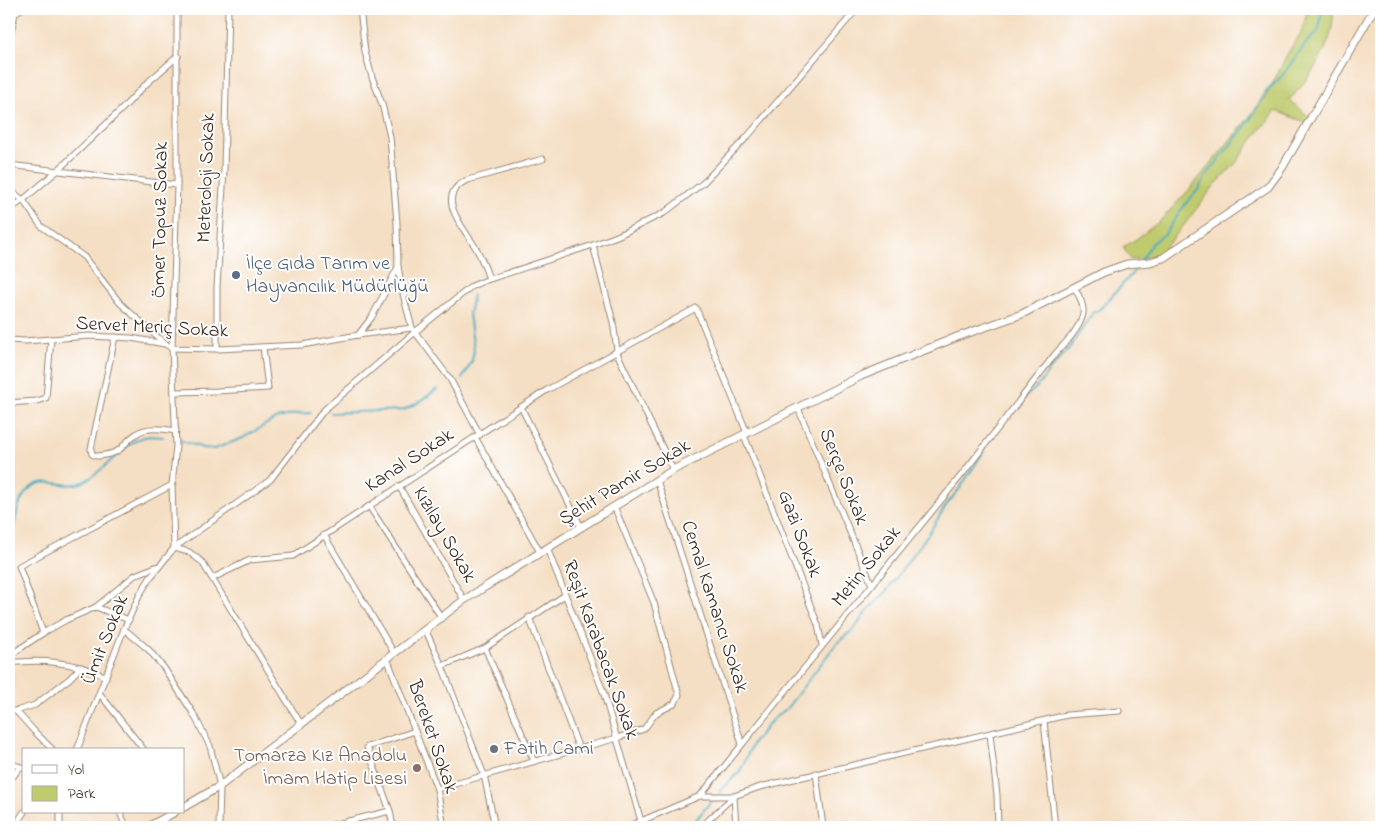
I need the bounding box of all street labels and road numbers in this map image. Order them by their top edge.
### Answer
street label: Meteroloji Sokak [190,112,224,243]
street label: Ömer Topuz Sokak [145,141,177,298]
street label: Servet Meriç Sokak [75,310,229,346]
street label: Kanal Sokak [360,421,460,501]
street label: Serçe Sokak [810,424,876,530]
street label: Şehit Pamir Sokak [554,432,697,534]
street label: Kızılay Sokak [405,482,483,589]
street label: Gazi Sokak [769,486,829,582]
street label: Cemal Kamancı Sokak [672,517,756,697]
street label: Metin Sokak [825,520,909,614]
street label: Reşit Karabacak Sokak [554,556,646,744]
street label: Ümit Sokak [75,591,137,689]
street label: Bereket Sokak [399,676,465,798]

